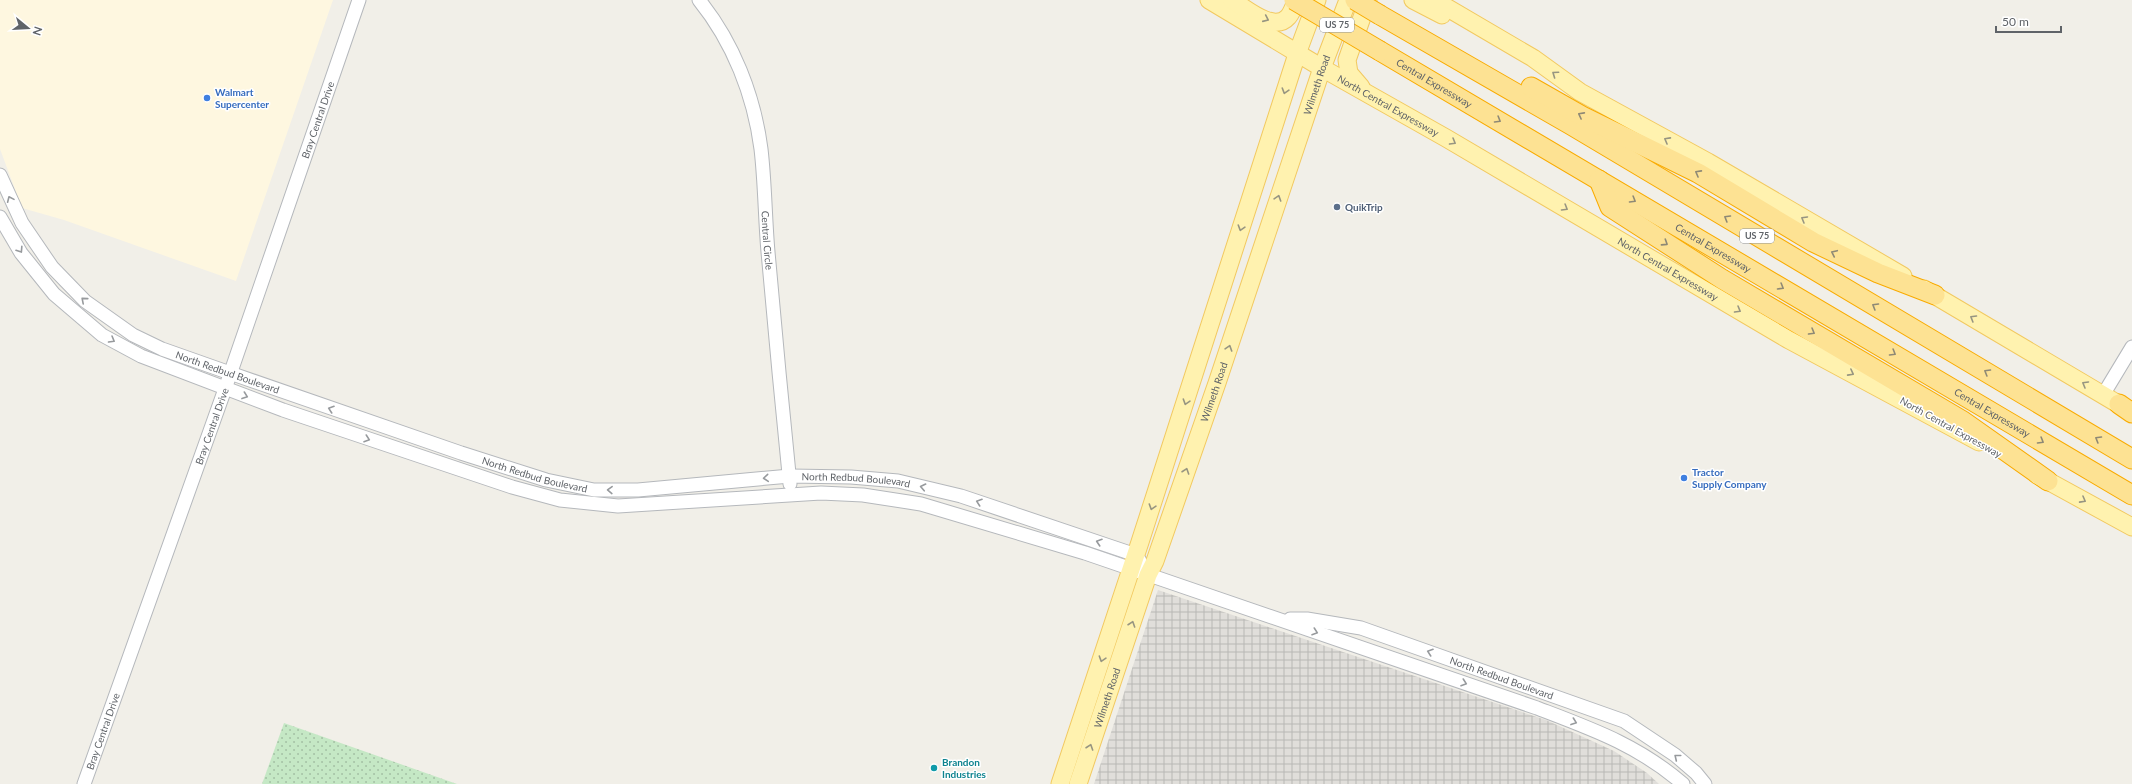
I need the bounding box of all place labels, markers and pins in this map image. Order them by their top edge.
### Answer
place label: Walmart Supercenter [215,86,269,110]
marker: Walmart Supercenter [202,93,212,103]
place label: QuikTrip [1345,201,1383,213]
marker: QuikTrip [1332,202,1342,212]
place label: Tractor Supply Company [1692,466,1767,490]
marker: Tractor Supply Company [1679,473,1689,483]
place label: Brandon Industries [942,756,987,780]
marker: Brandon Industries [929,763,939,773]

